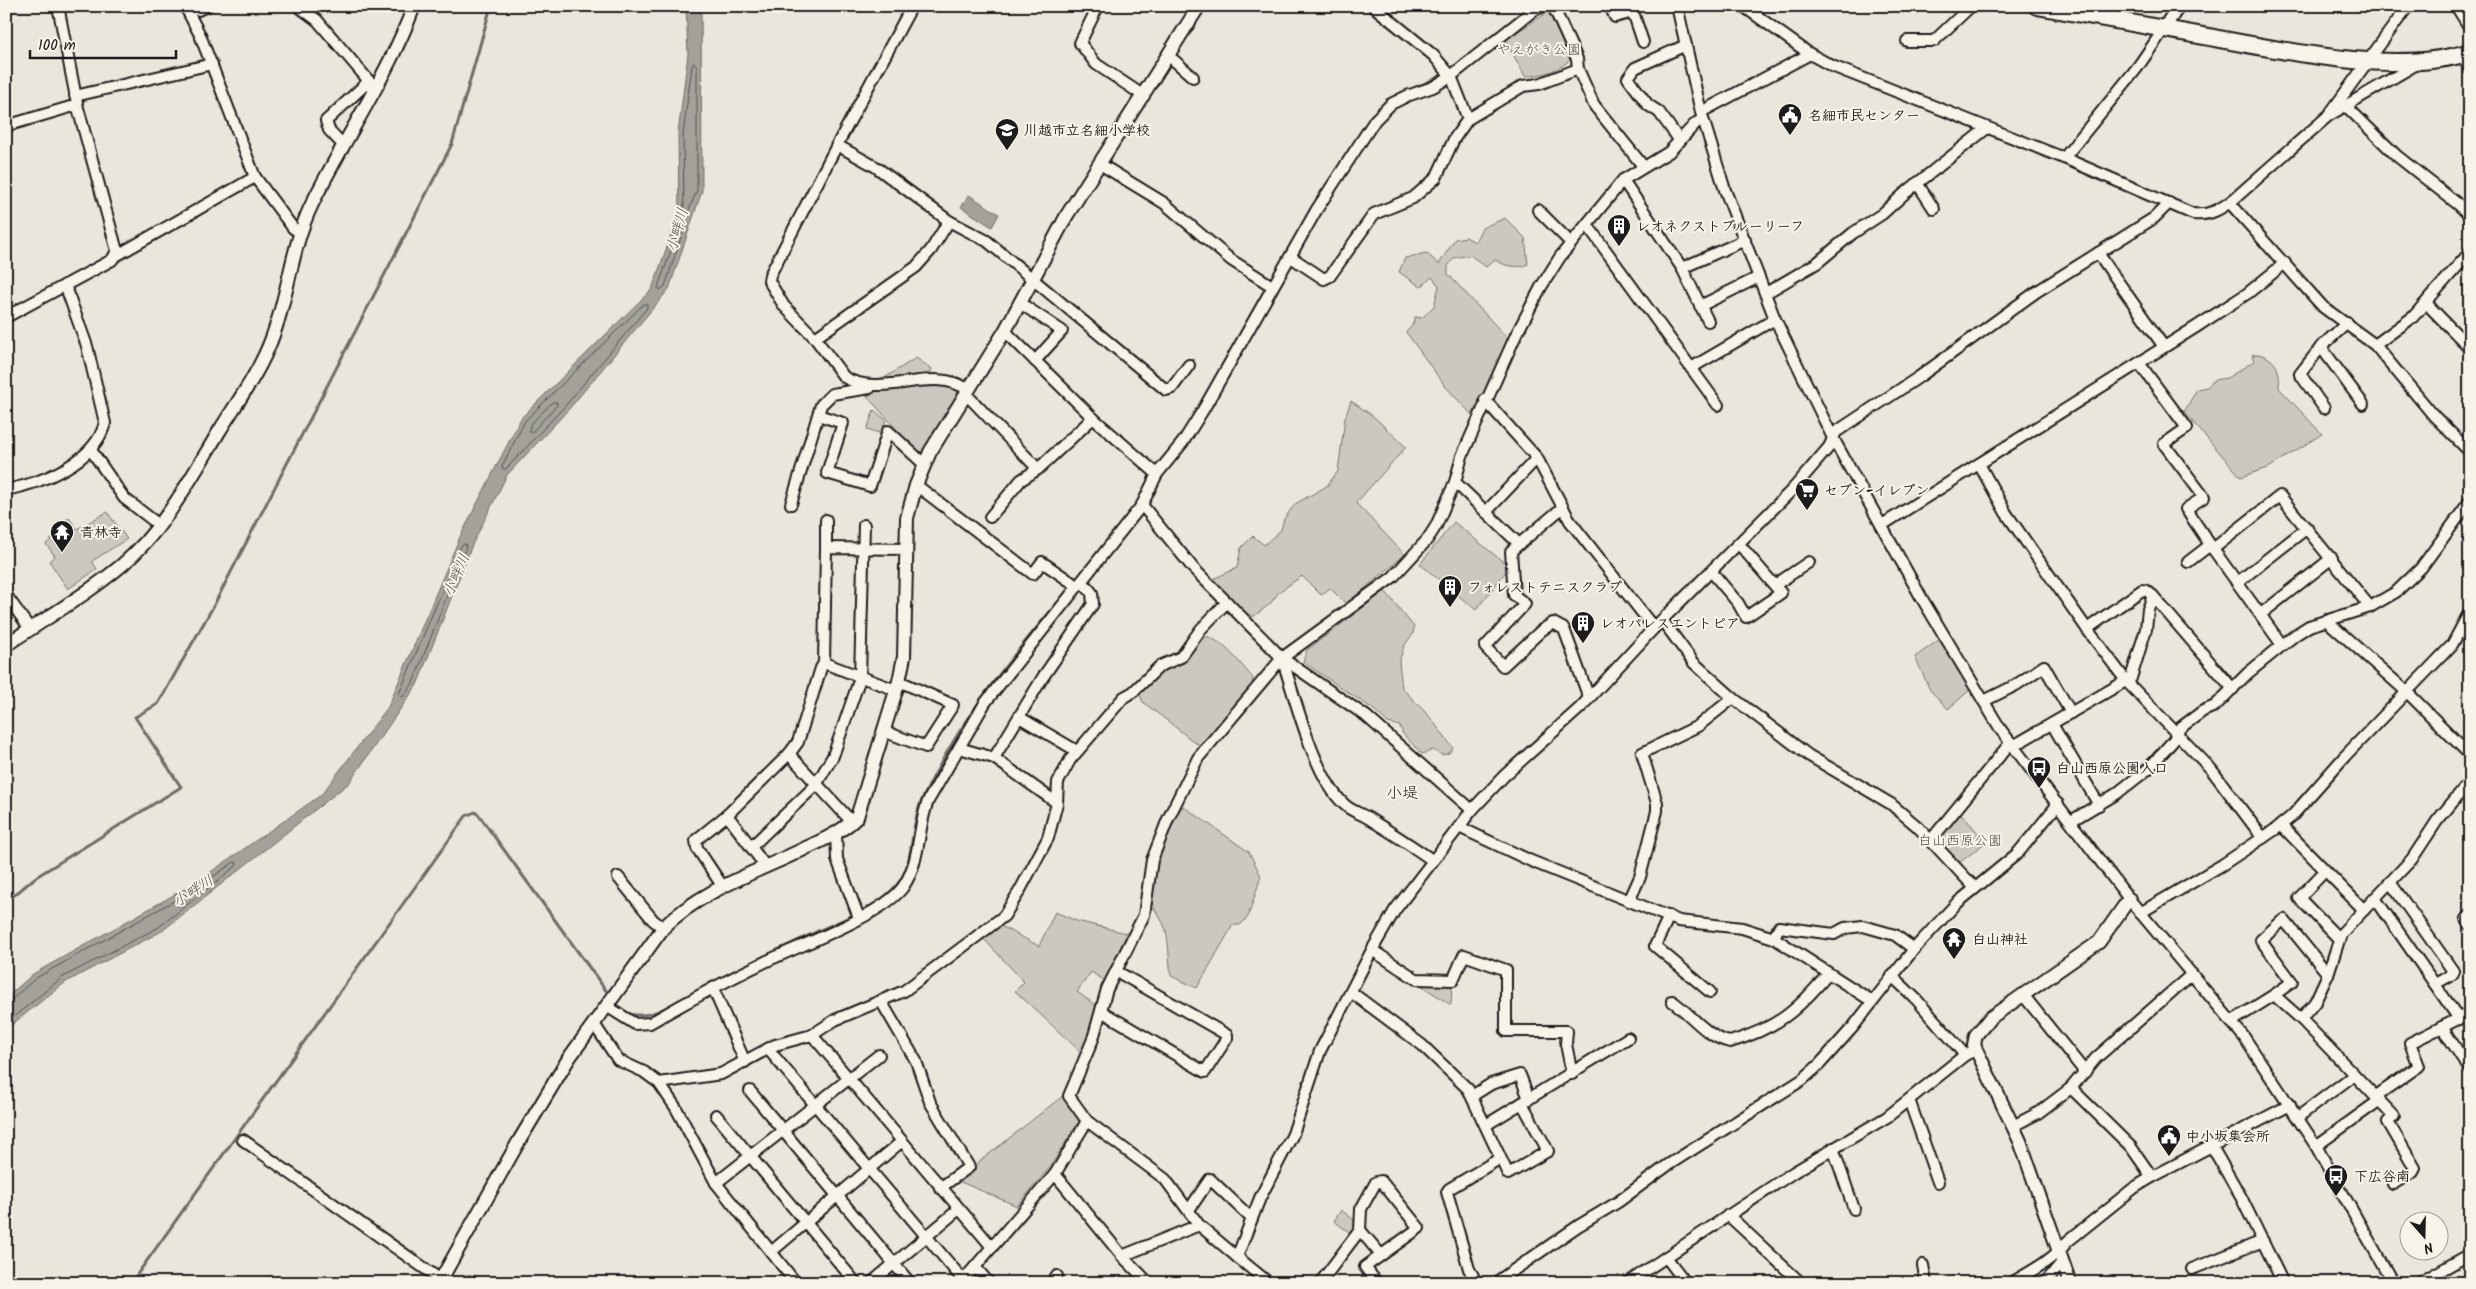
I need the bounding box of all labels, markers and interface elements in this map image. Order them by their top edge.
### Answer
scale bar [30,28,176,60]
text: 100 m [38,34,76,58]
park label: やえがき公園 [1497,39,1581,61]
public building icon: 名細市民センター [1777,102,1803,136]
place label: 名細市民センター [1808,105,1920,127]
school or university icon: 川越市立名細小学校 [994,117,1020,151]
place label: 川越市立名細小学校 [1024,120,1150,142]
water label: 小畔川 [660,205,696,255]
building icon: レオネクストブルーリーフ [1606,213,1632,247]
place label: レオネクストブルーリーフ [1636,216,1804,238]
supermarket icon: セブン-イレブン [1794,477,1820,511]
place label: セブン-イレブン [1824,480,1929,502]
temple icon: 青林寺 [49,519,75,553]
place label: 青林寺 [80,522,122,544]
water label: 小畔川 [437,550,477,601]
building icon: フォレストテニスクラブ [1437,574,1463,608]
place label: フォレストテニスクラブ [1468,577,1622,599]
building icon: レオパレスエントピア [1570,610,1596,644]
place label: レオパレスエントピア [1600,613,1740,635]
bus stop icon: 白山西原公園入口 [2026,755,2052,789]
place label: 白山西原公園入口 [2056,758,2168,780]
district label: 小堤 [1386,781,1418,806]
park label: 白山西原公園 [1918,830,2002,852]
water label: 小畔川 [168,870,219,914]
temple icon: 白山神社 [1941,926,1967,960]
place label: 白山神社 [1972,929,2028,951]
public building icon: 中小坂集会所 [2156,1123,2182,1157]
place label: 中小坂集会所 [2186,1126,2270,1148]
bus stop icon: 下広谷南 [2323,1163,2349,1197]
place label: 下広谷南 [2354,1166,2410,1188]
north arrow [2398,1212,2448,1262]
text: N [2420,1235,2436,1259]

